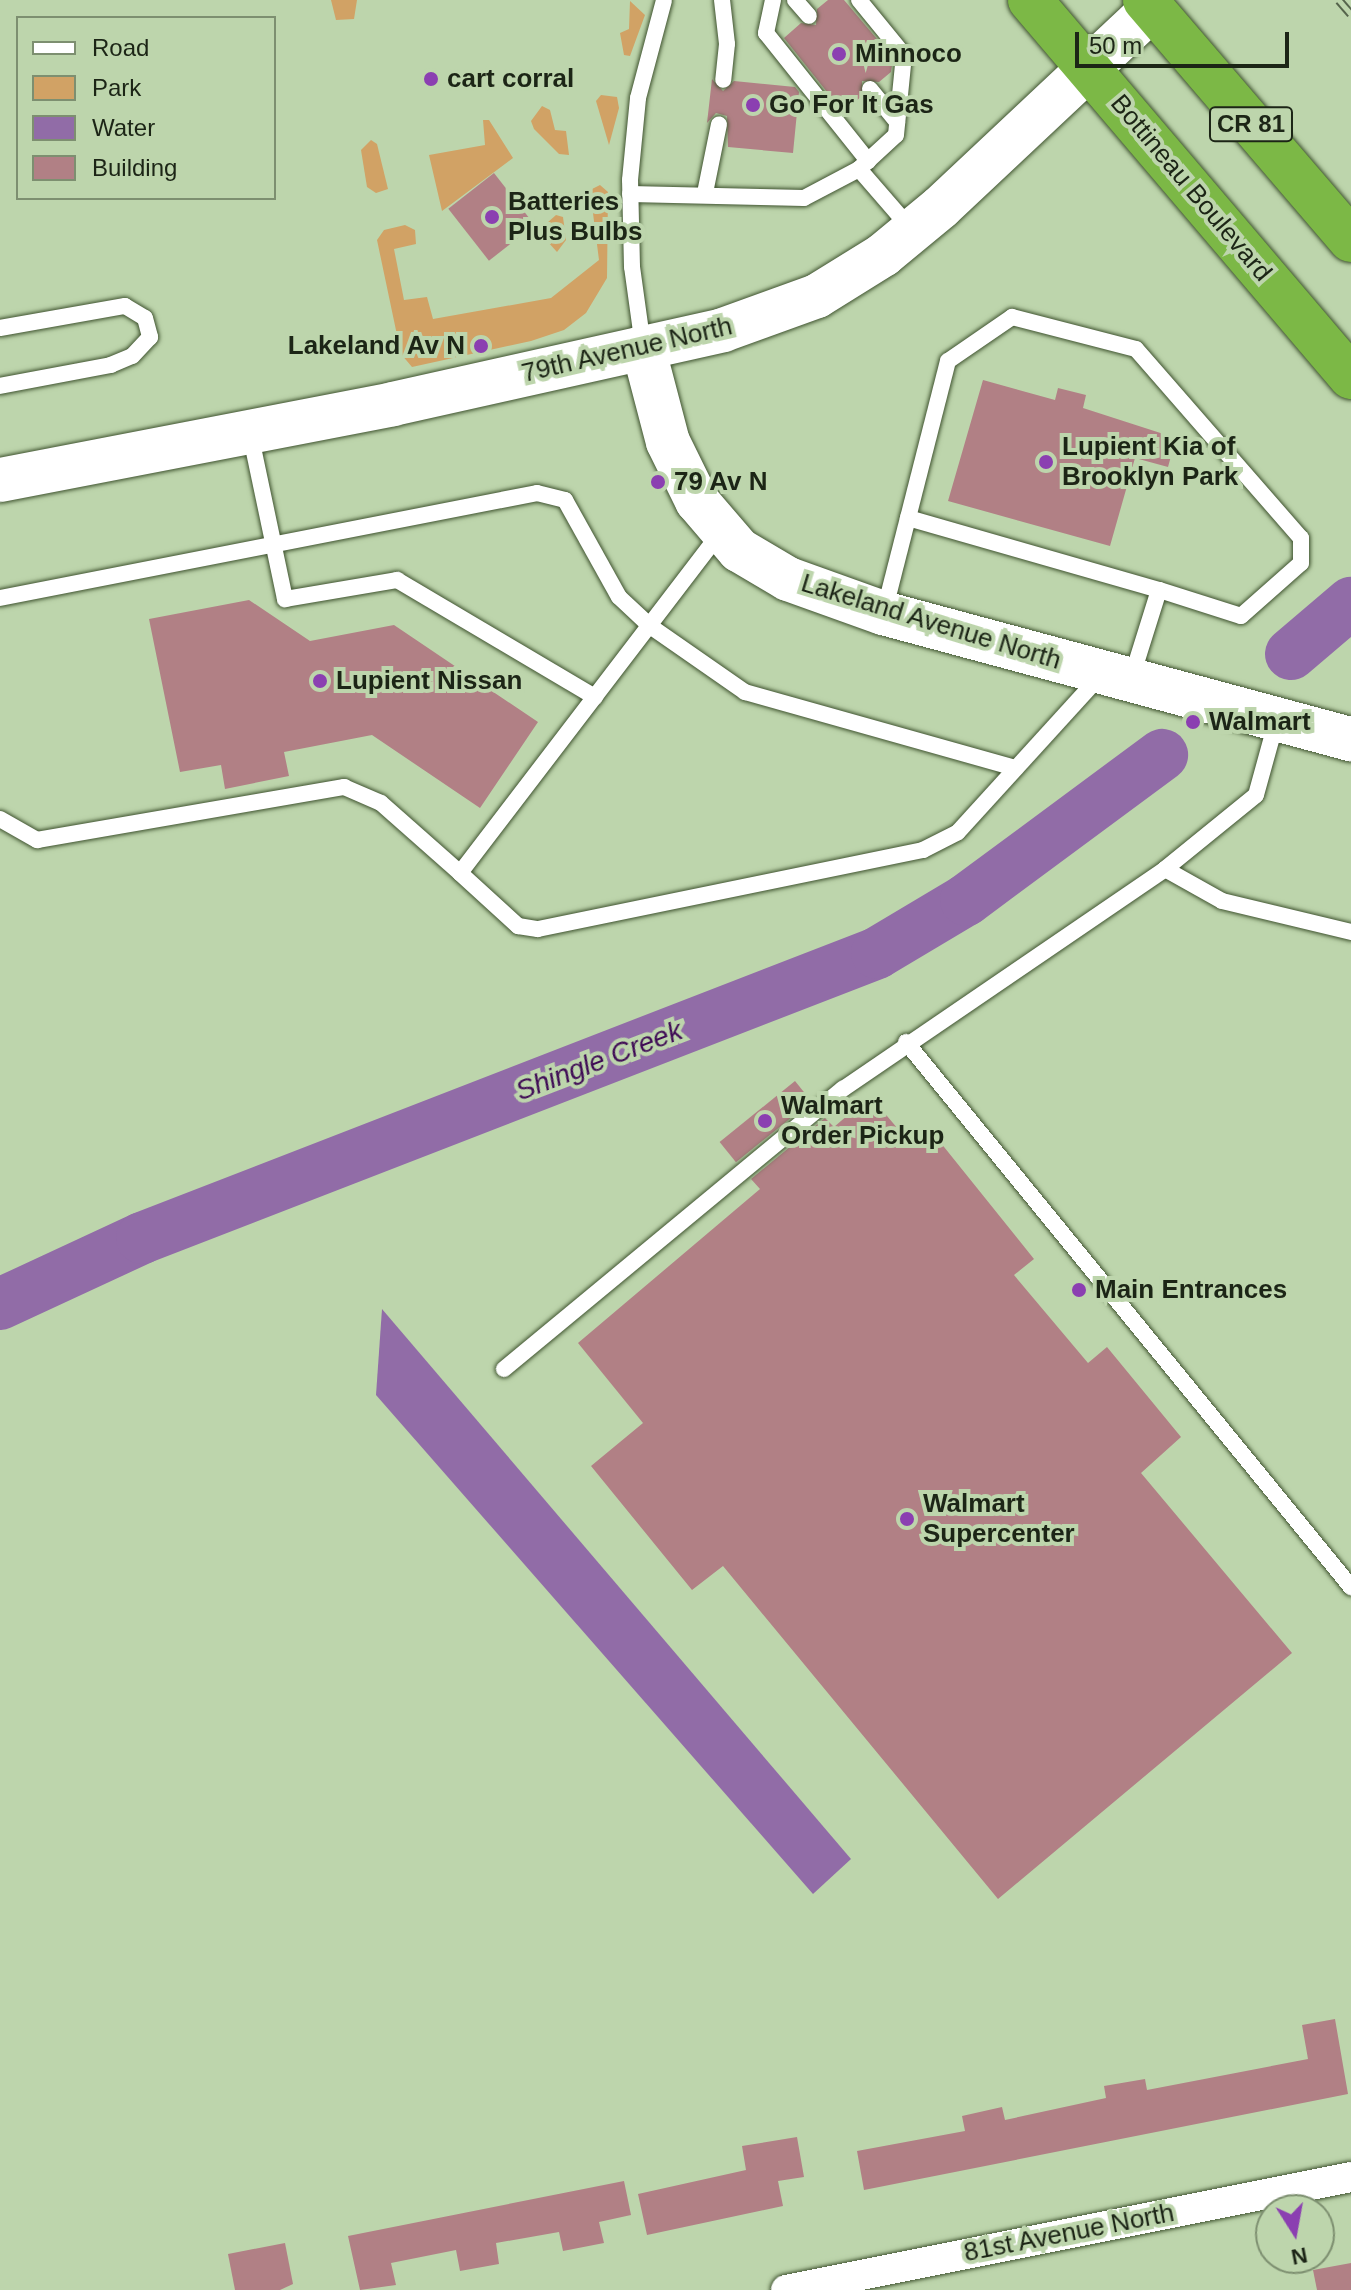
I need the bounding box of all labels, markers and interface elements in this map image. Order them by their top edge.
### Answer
legend [16,16,276,200]
scale bar [1079,16,1293,66]
text: 50 m [1089,32,1142,59]
text: Road [92,34,149,61]
place label: Minnoco [855,38,962,70]
marker: Minnoco [830,45,848,63]
place label: cart corral [447,63,574,95]
marker: cart corral [422,70,440,88]
text: Park [92,74,141,101]
street label: Bottineau Boulevard [1104,88,1278,288]
place label: Go For It Gas [769,89,934,121]
marker: Go For It Gas [744,96,762,114]
road number: CR 81 [1207,104,1295,144]
text: Water [92,114,155,141]
text: Building [92,154,177,181]
place label: Batteries Plus Bulbs [508,186,642,248]
marker: Batteries Plus Bulbs [483,208,501,226]
street label: 79th Avenue North [518,310,736,390]
place label: Lakeland Av N [287,330,465,362]
marker: Lakeland Av N [472,337,490,355]
place label: Lupient Kia of Brooklyn Park [1062,431,1238,492]
marker: Lupient Kia of Brooklyn Park [1037,453,1055,471]
place label: 79 Av N [674,466,768,498]
marker: 79 Av N [649,473,667,491]
street label: Lakeland Avenue North [797,567,1065,677]
place label: Lupient Nissan [336,665,522,697]
marker: Lupient Nissan [311,672,329,690]
place label: Walmart [1209,706,1311,738]
marker: Walmart [1184,713,1202,731]
water label: Shingle Creek [511,1014,687,1108]
place label: Walmart Order Pickup [781,1090,944,1152]
marker: Walmart Order Pickup [756,1112,774,1130]
place label: Main Entrances [1095,1274,1287,1306]
marker: Main Entrances [1070,1281,1088,1299]
place label: Walmart Supercenter [923,1488,1075,1550]
marker: Walmart Supercenter [898,1510,916,1528]
north arrow [1255,2194,1335,2274]
street label: 81st Avenue North [961,2197,1177,2269]
text: N [1289,2242,1309,2270]

